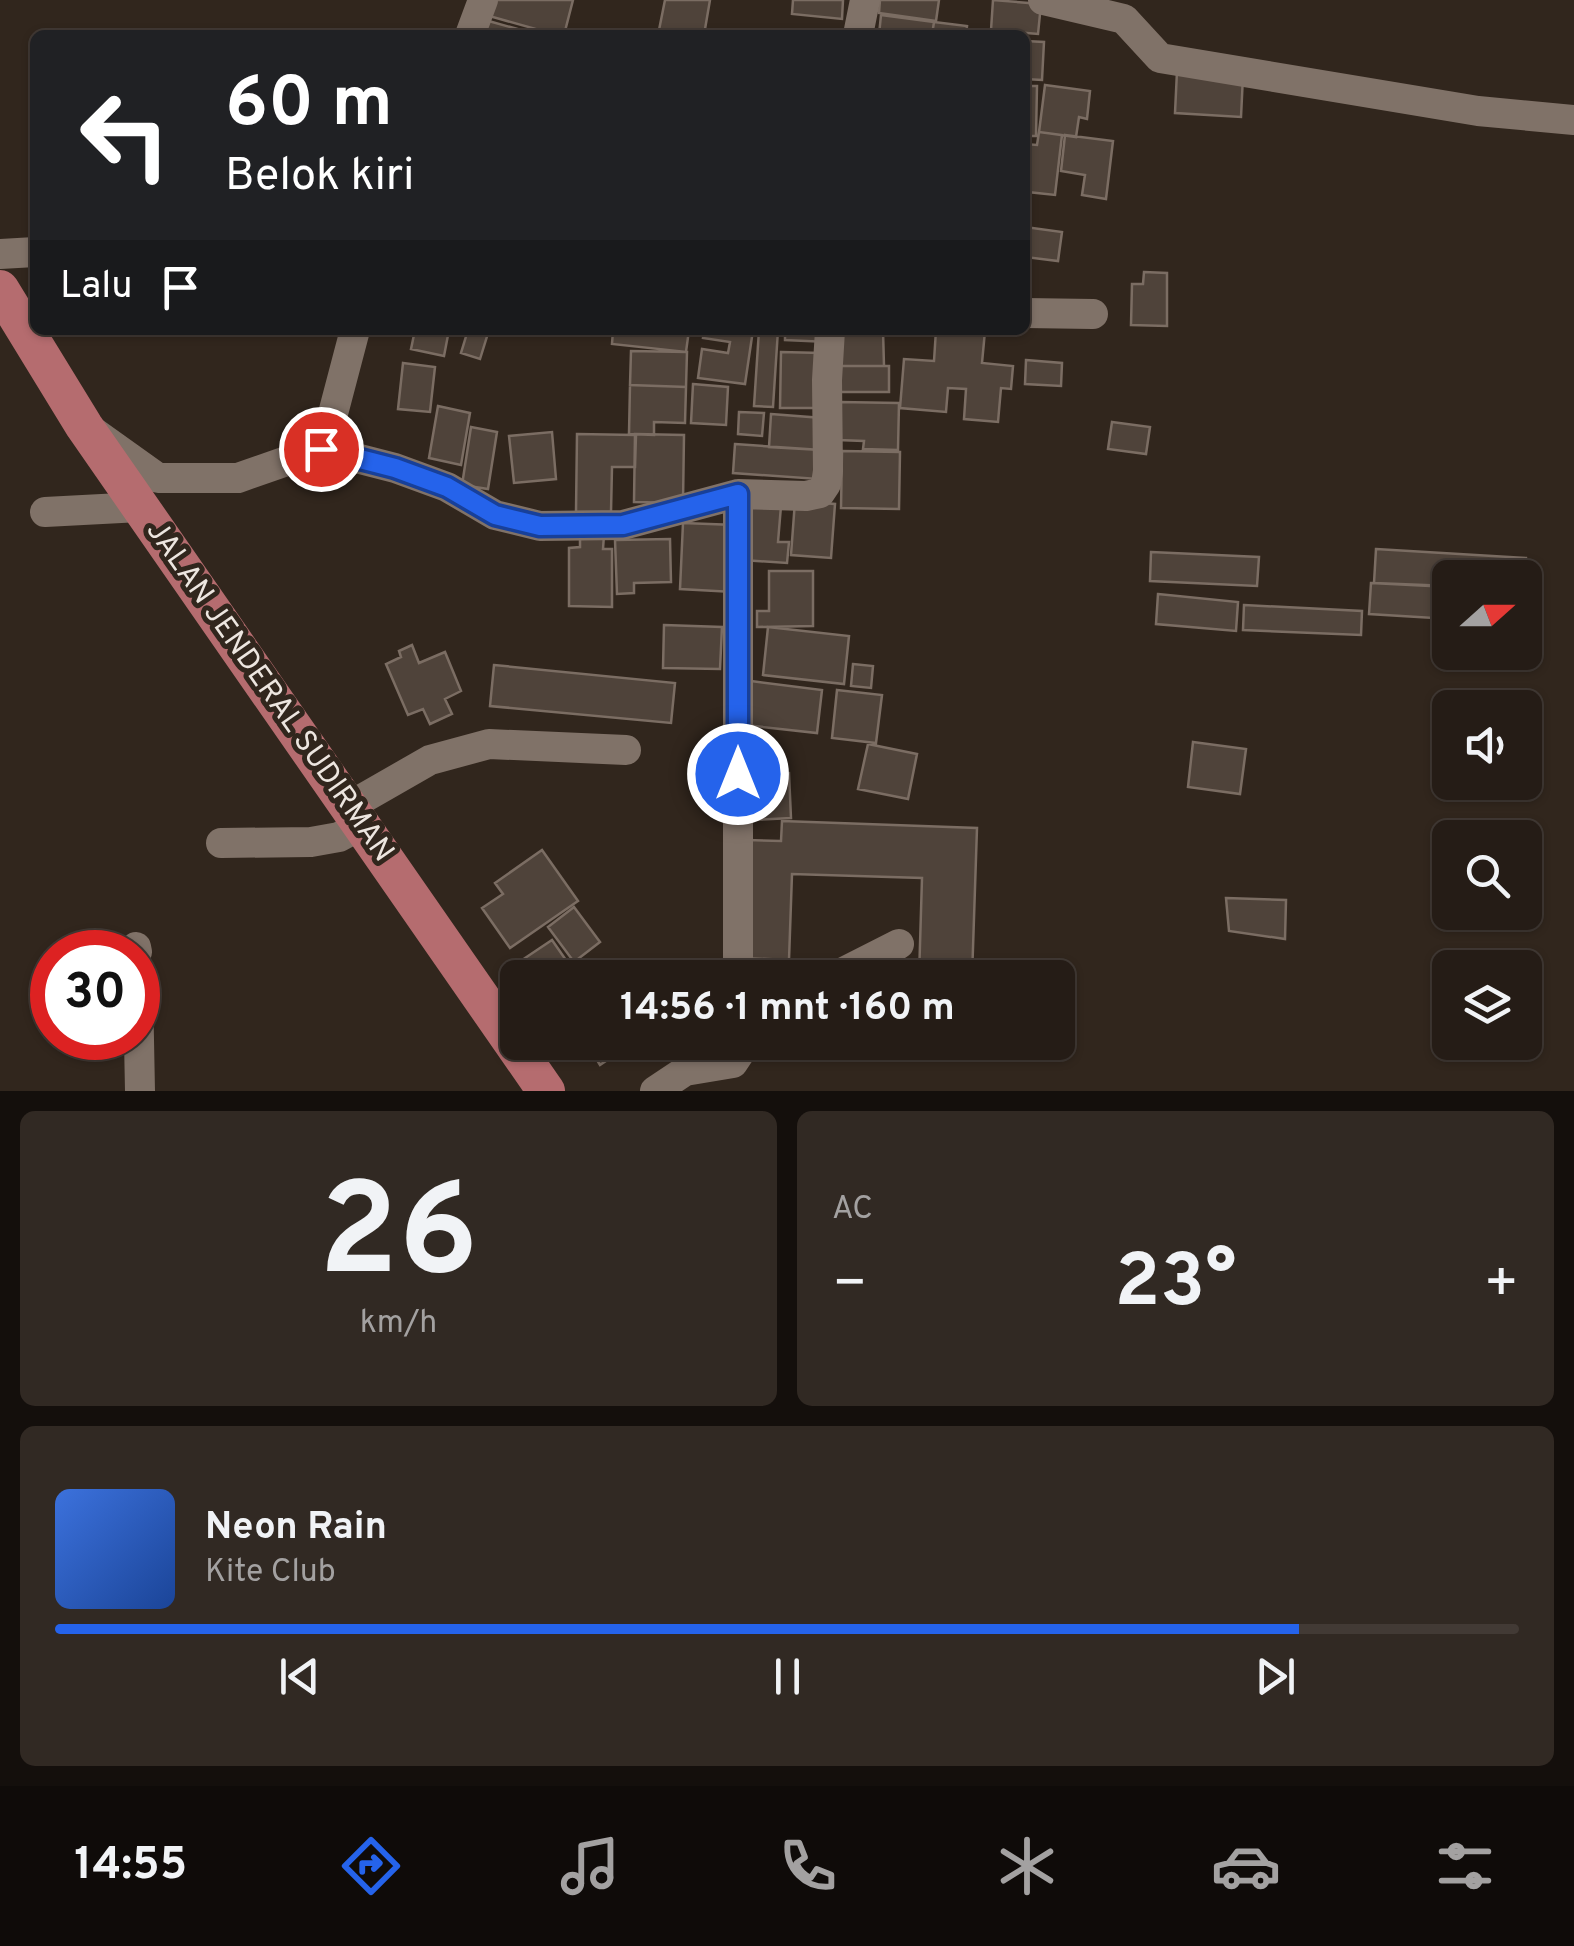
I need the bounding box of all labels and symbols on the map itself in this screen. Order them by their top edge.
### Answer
pin [279,407,364,492]
street label: JALAN JENDERAL SUDIRMAN [137,514,401,870]
north arrow [1432,560,1542,670]
position arrow [686,722,790,826]
speed limit sign: 30 [30,930,160,1060]

